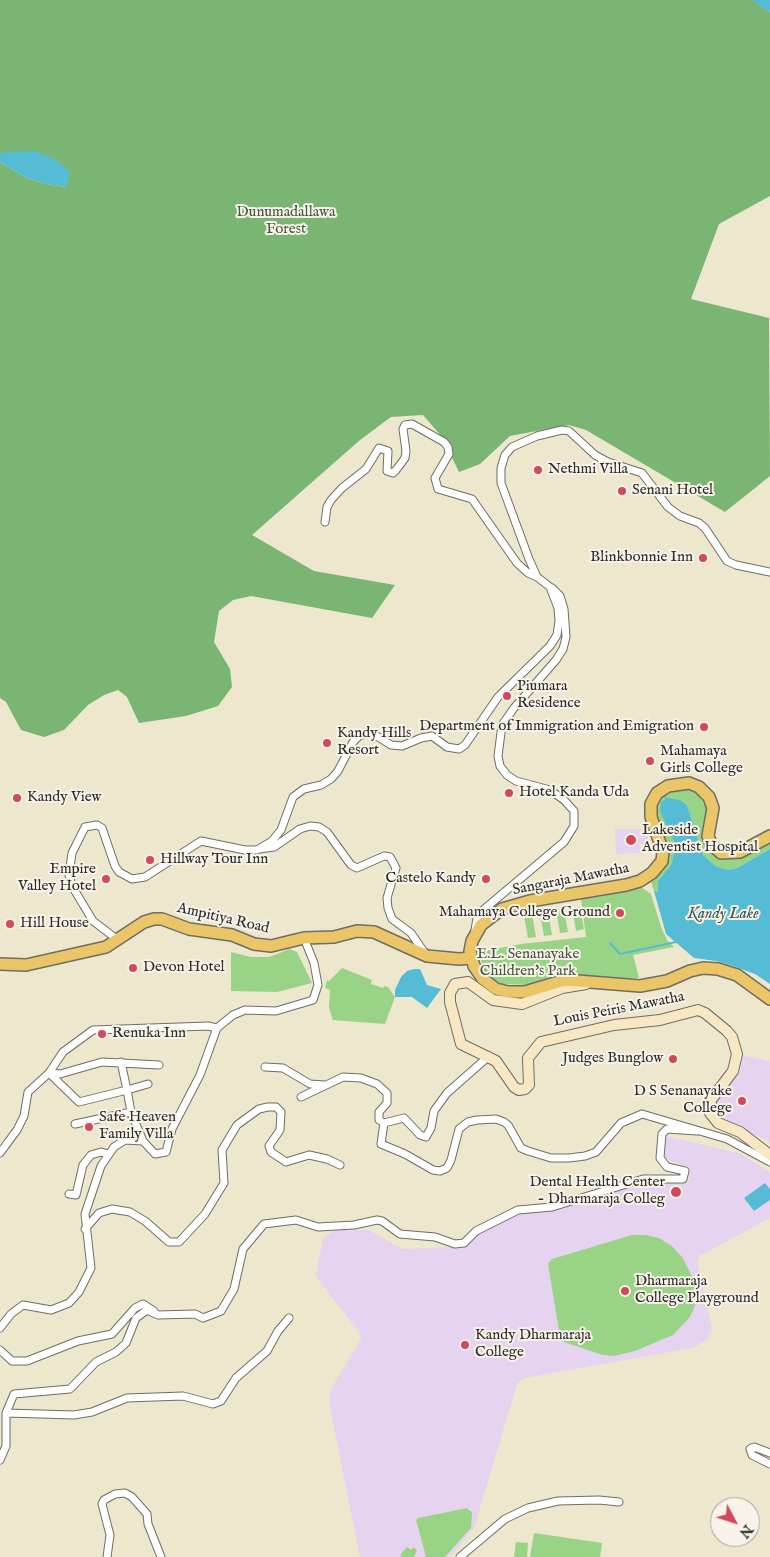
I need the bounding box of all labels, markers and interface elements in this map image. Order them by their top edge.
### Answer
park label: Dunumadallawa Forest [237,204,335,239]
place label: Nethmi Villa [548,461,628,479]
marker: Nethmi Villa [532,464,544,476]
place label: Senani Hotel [632,482,713,500]
marker: Senani Hotel [616,485,628,497]
place label: Blinkbonnie Inn [590,549,693,567]
marker: Blinkbonnie Inn [697,552,709,564]
place label: Piumara Residence [517,678,581,713]
marker: Piumara Residence [501,690,513,702]
place label: Department of Immigration and Emigration [419,718,694,736]
marker: Department of Immigration and Emigration [698,721,710,733]
place label: Kandy Hills Resort [337,725,411,760]
marker: Kandy Hills Resort [321,737,333,749]
place label: Mahamaya Girls College [660,743,743,778]
marker: Mahamaya Girls College [644,755,656,767]
place label: Hotel Kanda Uda [519,784,629,802]
marker: Hotel Kanda Uda [503,787,515,799]
place label: Kandy View [27,789,101,807]
marker: Kandy View [11,792,23,804]
place label: Lakeside Adventist Hospital [642,822,758,857]
marker: Lakeside Adventist Hospital [624,833,638,847]
place label: Hillway Tour Inn [160,851,268,869]
marker: Hillway Tour Inn [144,854,156,866]
street label: Sangaraja Mawatha [511,860,631,900]
place label: Empire Valley Hotel [18,861,96,896]
place label: Castelo Kandy [385,870,476,888]
marker: Empire Valley Hotel [100,873,112,885]
marker: Castelo Kandy [480,873,492,885]
street label: Ampitiya Road [175,900,271,938]
place label: Mahamaya College Ground [439,904,610,922]
water label: Kandy Lake [687,905,759,925]
marker: Mahamaya College Ground [614,907,626,919]
place label: Hill House [20,915,89,933]
marker: Hill House [4,918,16,930]
park label: E.L. Senanayake Children's Park [477,946,579,981]
place label: Devon Hotel [143,959,225,977]
marker: Devon Hotel [127,962,139,974]
street label: Louis Peiris Mawatha [552,988,686,1032]
place label: Renuka Inn [112,1025,186,1043]
marker: Renuka Inn [96,1028,108,1040]
place label: Judges Bunglow [562,1050,663,1068]
marker: Judges Bunglow [667,1053,679,1065]
place label: D S Senanayake College [634,1083,732,1118]
marker: D S Senanayake College [736,1095,748,1107]
place label: Safe Heaven Family Villa [99,1109,176,1144]
marker: Safe Heaven Family Villa [83,1121,95,1133]
place label: Dental Health Center - Dharmaraja Colleg [529,1174,665,1209]
marker: Dental Health Center - Dharmaraja Colleg [669,1185,683,1199]
place label: Dharmaraja College Playground [635,1273,759,1308]
marker: Dharmaraja College Playground [619,1285,631,1297]
place label: Kandy Dharmaraja College [475,1327,591,1362]
marker: Kandy Dharmaraja College [459,1339,471,1351]
north arrow [710,1497,760,1547]
text: N [735,1521,757,1541]

